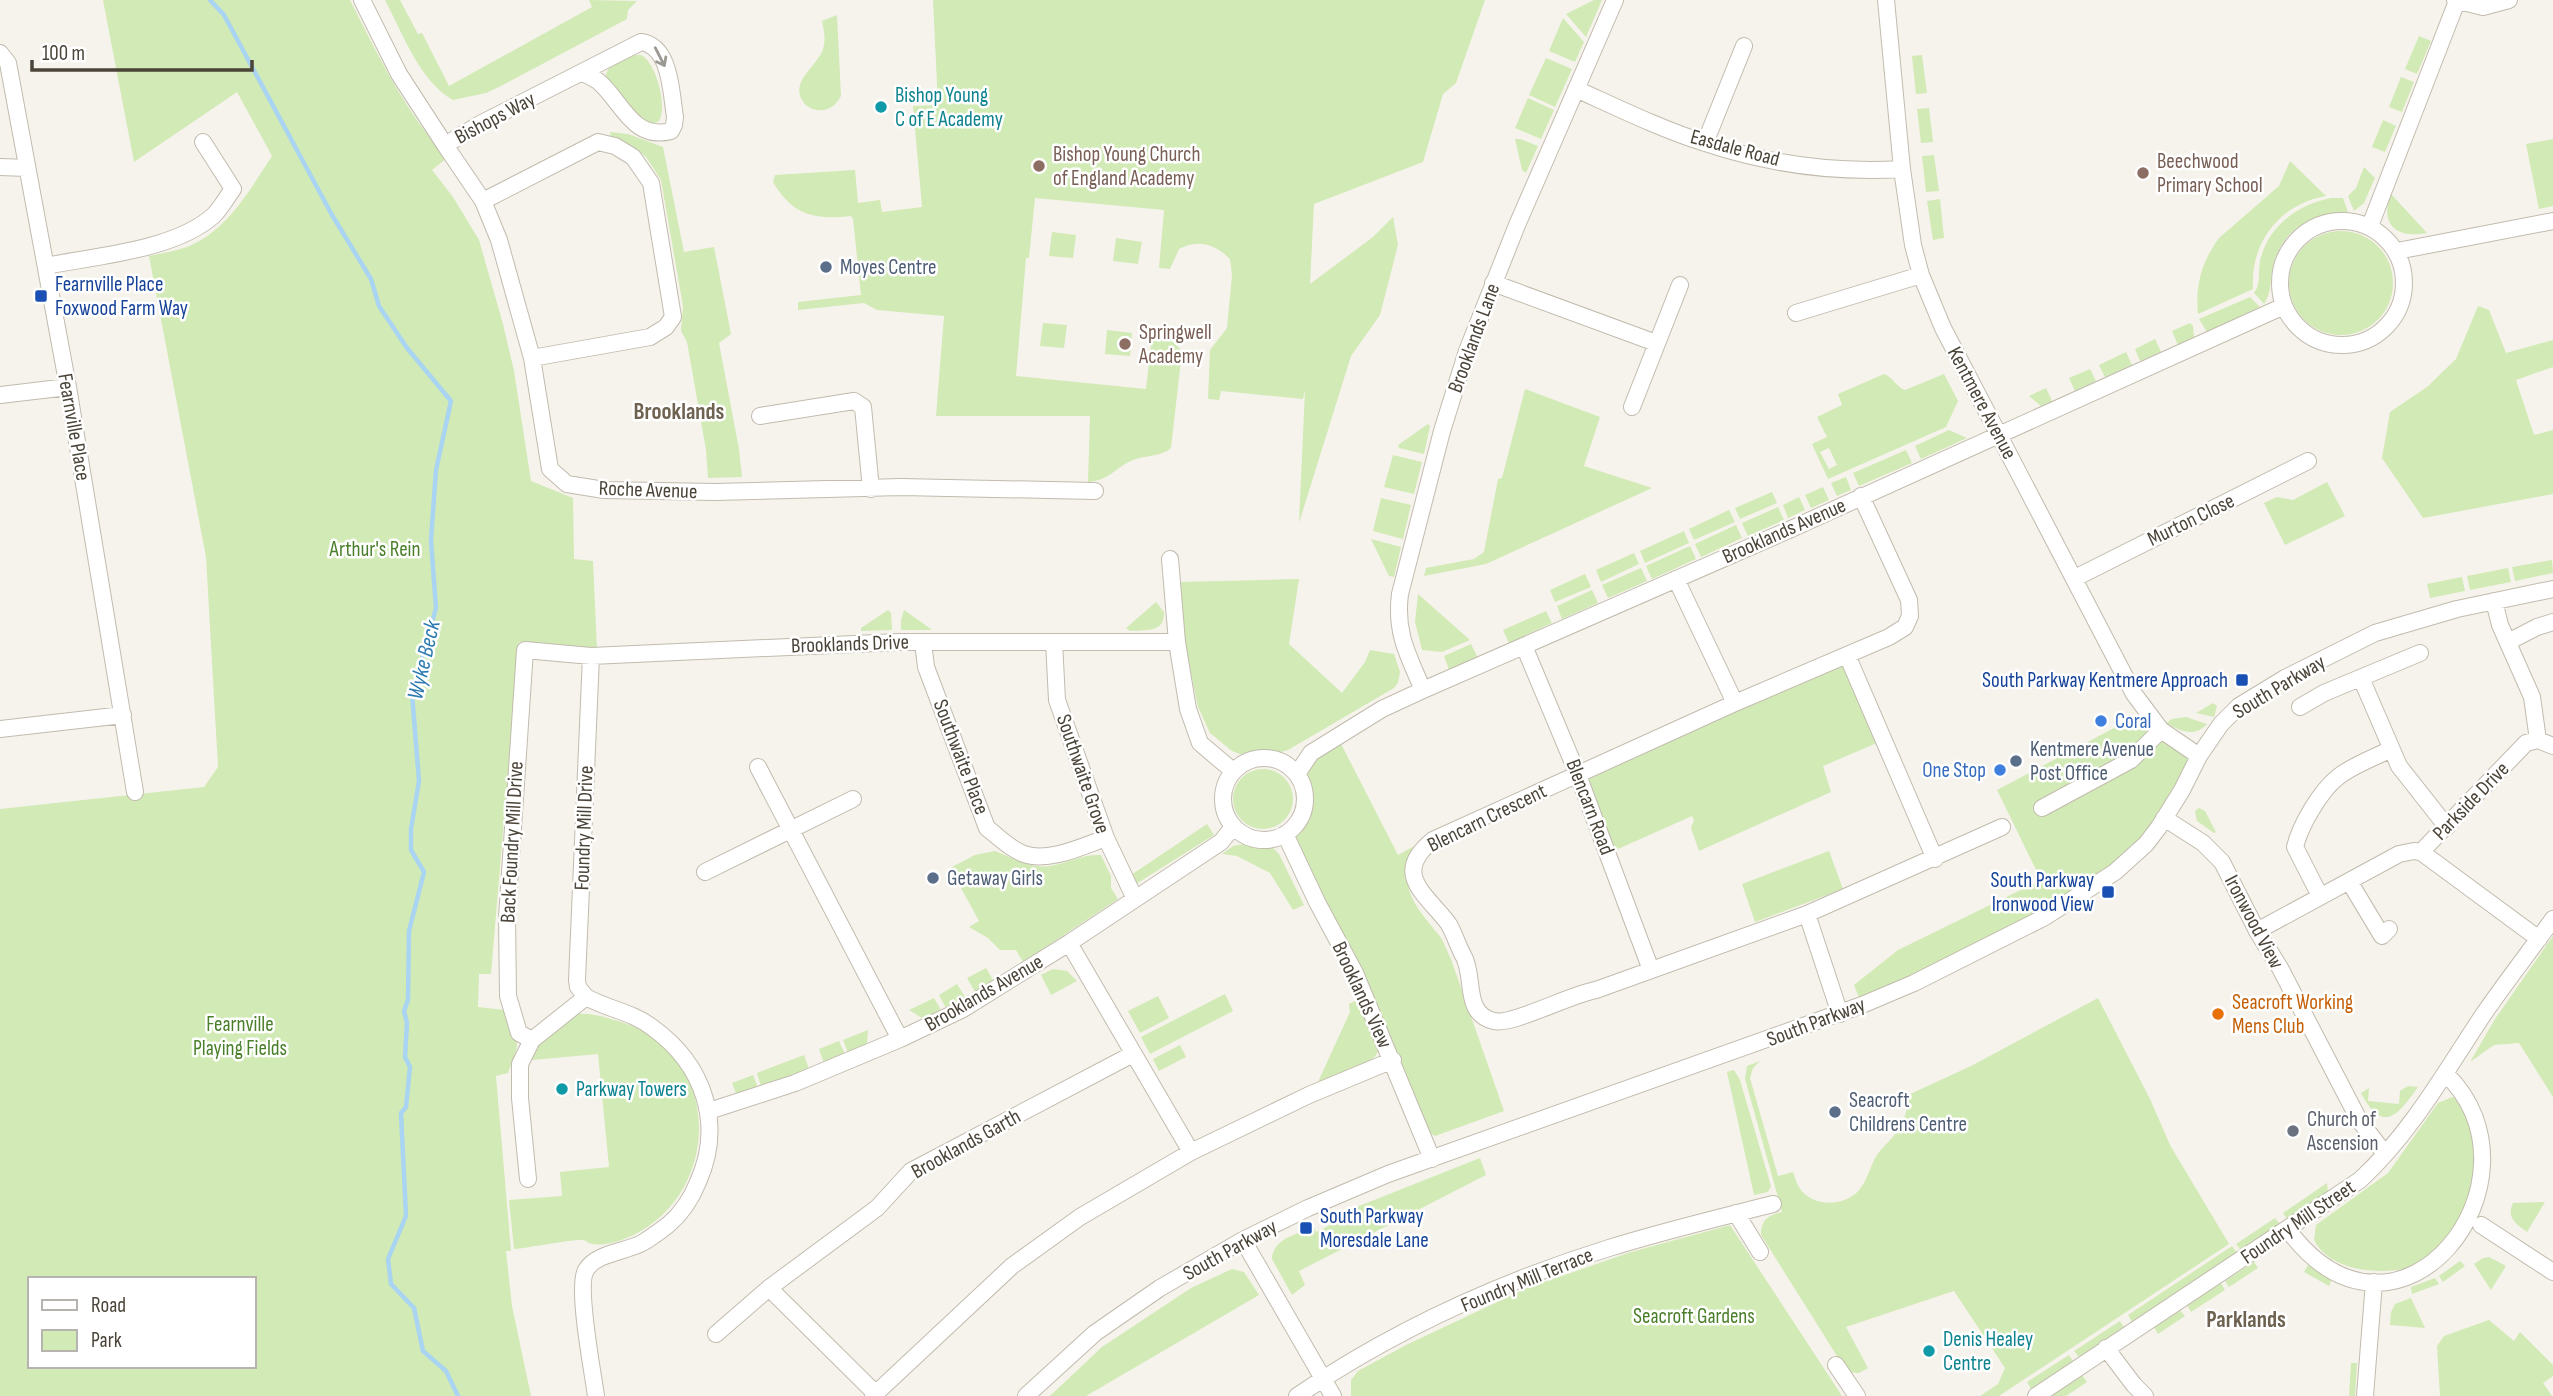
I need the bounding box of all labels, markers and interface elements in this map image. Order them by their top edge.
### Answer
scale bar [32,28,252,72]
text: 100 m [42,41,85,66]
one-way arrow [654,47,667,68]
place label: Bishop Young C of E Academy [895,83,1003,132]
street label: Bishops Way [451,86,539,150]
marker: Bishop Young C of E Academy [873,99,889,115]
street label: Easdale Road [1688,124,1782,172]
place label: Bishop Young Church of England Academy [1053,142,1200,191]
place label: Beechwood Primary School [2157,149,2263,198]
marker: Bishop Young Church of England Academy [1031,158,1047,174]
marker: Beechwood Primary School [2135,165,2151,181]
place label: Moyes Centre [840,255,936,280]
marker: Moyes Centre [818,259,834,275]
place label: Fearnville Place Foxwood Farm Way [55,272,188,321]
street label: Brooklands Lane [1443,280,1505,396]
marker: Fearnville Place Foxwood Farm Way [33,288,49,304]
place label: Springwell Academy [1138,320,1212,369]
marker: Springwell Academy [1117,336,1133,352]
street label: Kentmere Avenue [1942,342,2022,464]
street label: Fearnville Place [52,371,96,483]
district label: Brooklands [634,398,725,426]
street label: Roche Avenue [598,476,698,504]
street label: Murton Close [2143,488,2239,552]
street label: Brooklands Avenue [1718,493,1850,569]
park label: Arthur's Rein [329,537,420,562]
water label: Wyke Beck [401,616,447,702]
street label: Brooklands Drive [791,629,909,659]
street label: South Parkway [2228,650,2330,724]
place label: South Parkway Kentmere Approach [1982,668,2228,693]
marker: South Parkway Kentmere Approach [2234,672,2250,688]
street label: Southwaite Place [928,696,994,818]
place label: Coral [2115,709,2151,734]
street label: Southwaite Grove [1051,711,1115,837]
marker: Coral [2093,713,2109,729]
place label: Kentmere Avenue Post Office [2030,737,2154,786]
marker: Kentmere Avenue Post Office [2008,753,2024,769]
street label: Blencarn Road [1560,756,1620,858]
street label: Parkside Drive [2428,757,2514,845]
place label: One Stop [1922,758,1986,783]
street label: Back Foundry Mill Drive [495,760,529,924]
marker: One Stop [1992,762,2008,778]
street label: Foundry Mill Drive [569,765,599,891]
street label: Blencarn Crescent [1423,778,1551,858]
place label: Getaway Girls [947,866,1043,891]
place label: South Parkway Ironwood View [1990,868,2094,917]
marker: Getaway Girls [925,870,941,886]
street label: Ironwood View [2219,871,2289,973]
marker: South Parkway Ironwood View [2100,884,2116,900]
street label: Brooklands View [1326,938,1398,1052]
street label: Brooklands Avenue [920,949,1048,1037]
place label: Seacroft Working Mens Club [2232,990,2353,1039]
street label: South Parkway [1763,992,1869,1052]
marker: Seacroft Working Mens Club [2210,1006,2226,1022]
park label: Fearnville Playing Fields [193,1012,287,1061]
place label: Parkway Towers [576,1077,687,1102]
marker: Parkway Towers [554,1081,570,1097]
place label: Seacroft Childrens Centre [1849,1088,1967,1137]
street label: Brooklands Garth [907,1104,1025,1184]
marker: Seacroft Childrens Centre [1827,1104,1843,1120]
place label: Church of Ascension [2306,1107,2378,1156]
marker: Church of Ascension [2285,1123,2301,1139]
street label: Foundry Mill Street [2236,1175,2360,1269]
place label: South Parkway Moresdale Lane [1320,1204,1429,1253]
street label: South Parkway [1179,1214,1281,1286]
marker: South Parkway Moresdale Lane [1298,1220,1314,1236]
street label: Foundry Mill Terrace [1457,1242,1597,1318]
legend [28,1277,256,1368]
text: Road [91,1293,126,1318]
park label: Seacroft Gardens [1633,1304,1755,1329]
district label: Parklands [2206,1306,2286,1334]
place label: Denis Healey Centre [1943,1327,2033,1376]
text: Park [91,1328,122,1353]
marker: Denis Healey Centre [1921,1343,1937,1359]

